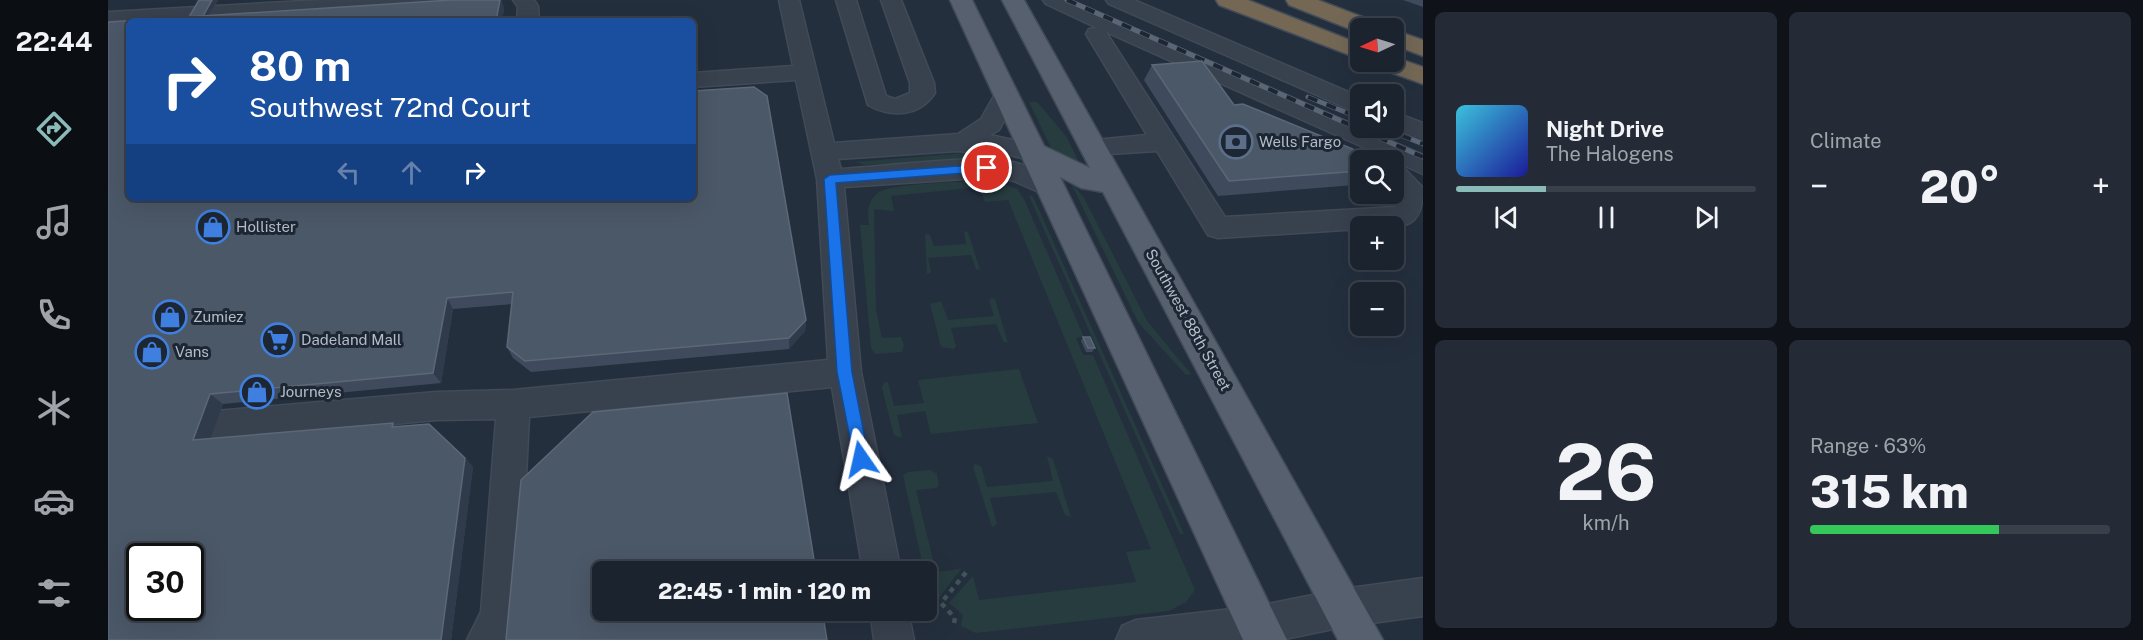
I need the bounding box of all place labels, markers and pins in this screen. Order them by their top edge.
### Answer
bank icon: Wells Fargo [1218,124,1254,160]
place label: Wells Fargo [1259,133,1341,150]
pin [961,142,1012,193]
shop icon: Hollister [195,209,231,245]
place label: Hollister [236,218,296,235]
shop icon: Zumiez [152,299,188,335]
place label: Zumiez [193,308,244,325]
supermarket icon: Dadeland Mall [260,322,296,358]
place label: Dadeland Mall [301,331,402,348]
shop icon: Vans [134,334,170,370]
place label: Vans [175,343,209,360]
shop icon: Journeys [239,374,275,410]
place label: Journeys [280,383,341,400]

